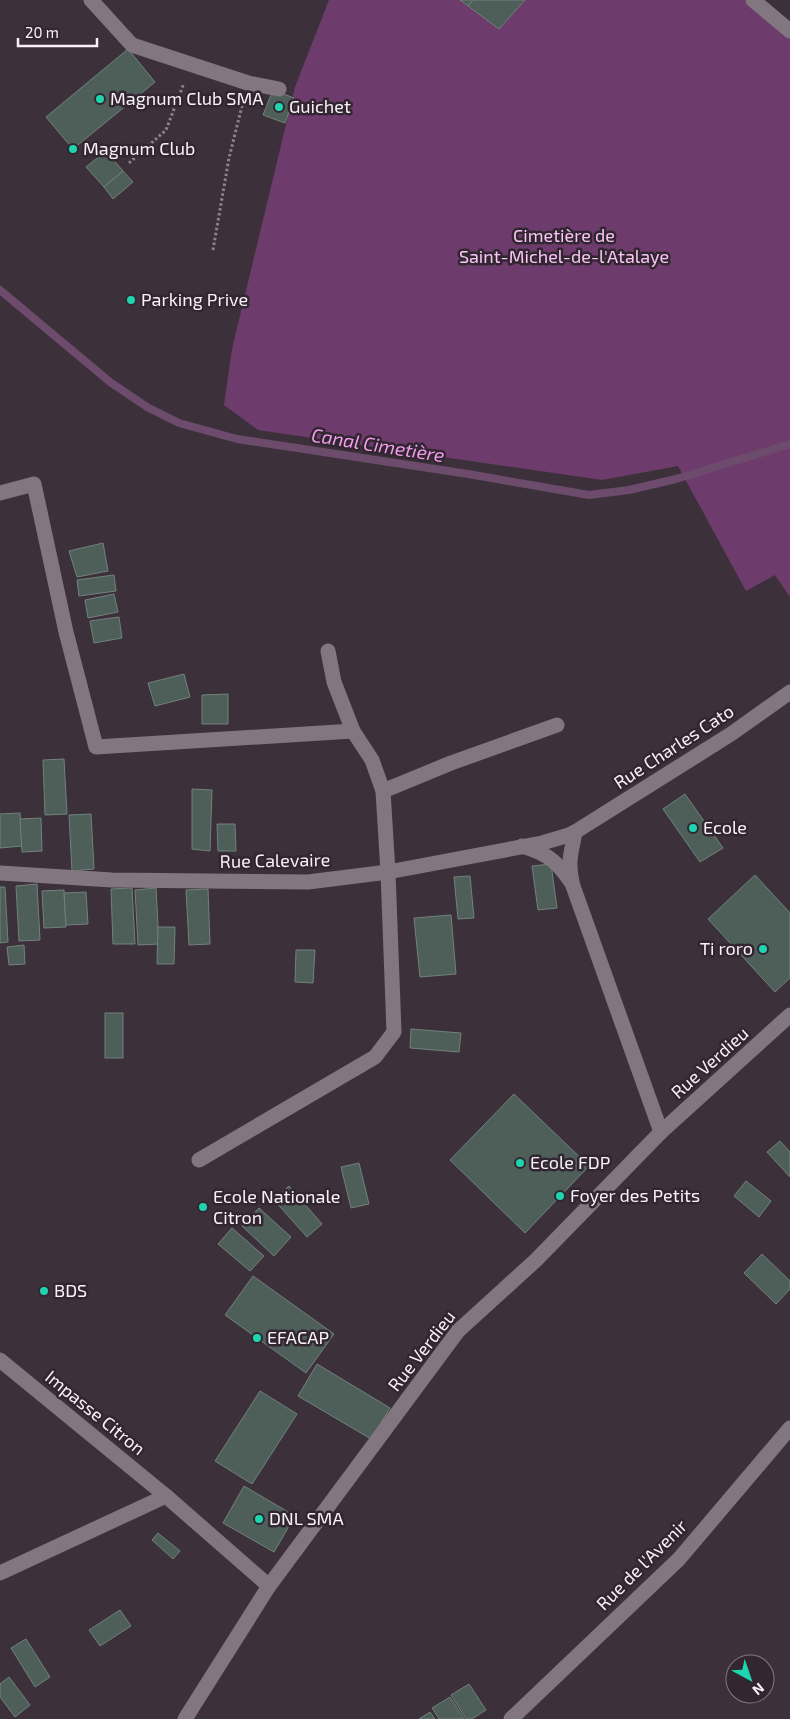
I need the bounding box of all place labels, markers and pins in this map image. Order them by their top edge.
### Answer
place label: Magnum Club SMA [110,87,264,109]
marker: Magnum Club SMA [94,93,106,105]
place label: Guichet [289,95,351,117]
marker: Guichet [273,101,285,113]
place label: Magnum Club [83,137,195,159]
marker: Magnum Club [67,143,79,155]
place label: Parking Prive [141,288,248,310]
marker: Parking Prive [125,294,137,306]
place label: Ecole [703,816,747,838]
marker: Ecole [687,822,699,834]
place label: Ti roro [700,937,753,959]
marker: Ti roro [757,943,769,955]
place label: Ecole FDP [530,1151,610,1173]
marker: Ecole FDP [514,1157,526,1169]
place label: Foyer des Petits [570,1184,700,1206]
place label: Ecole Nationale Citron [213,1185,340,1228]
marker: Foyer des Petits [554,1190,566,1202]
marker: Ecole Nationale Citron [197,1201,209,1213]
place label: BDS [54,1279,87,1301]
marker: BDS [38,1285,50,1297]
place label: EFACAP [267,1326,329,1348]
marker: EFACAP [251,1332,263,1344]
place label: DNL SMA [269,1507,344,1529]
marker: DNL SMA [253,1513,265,1525]

